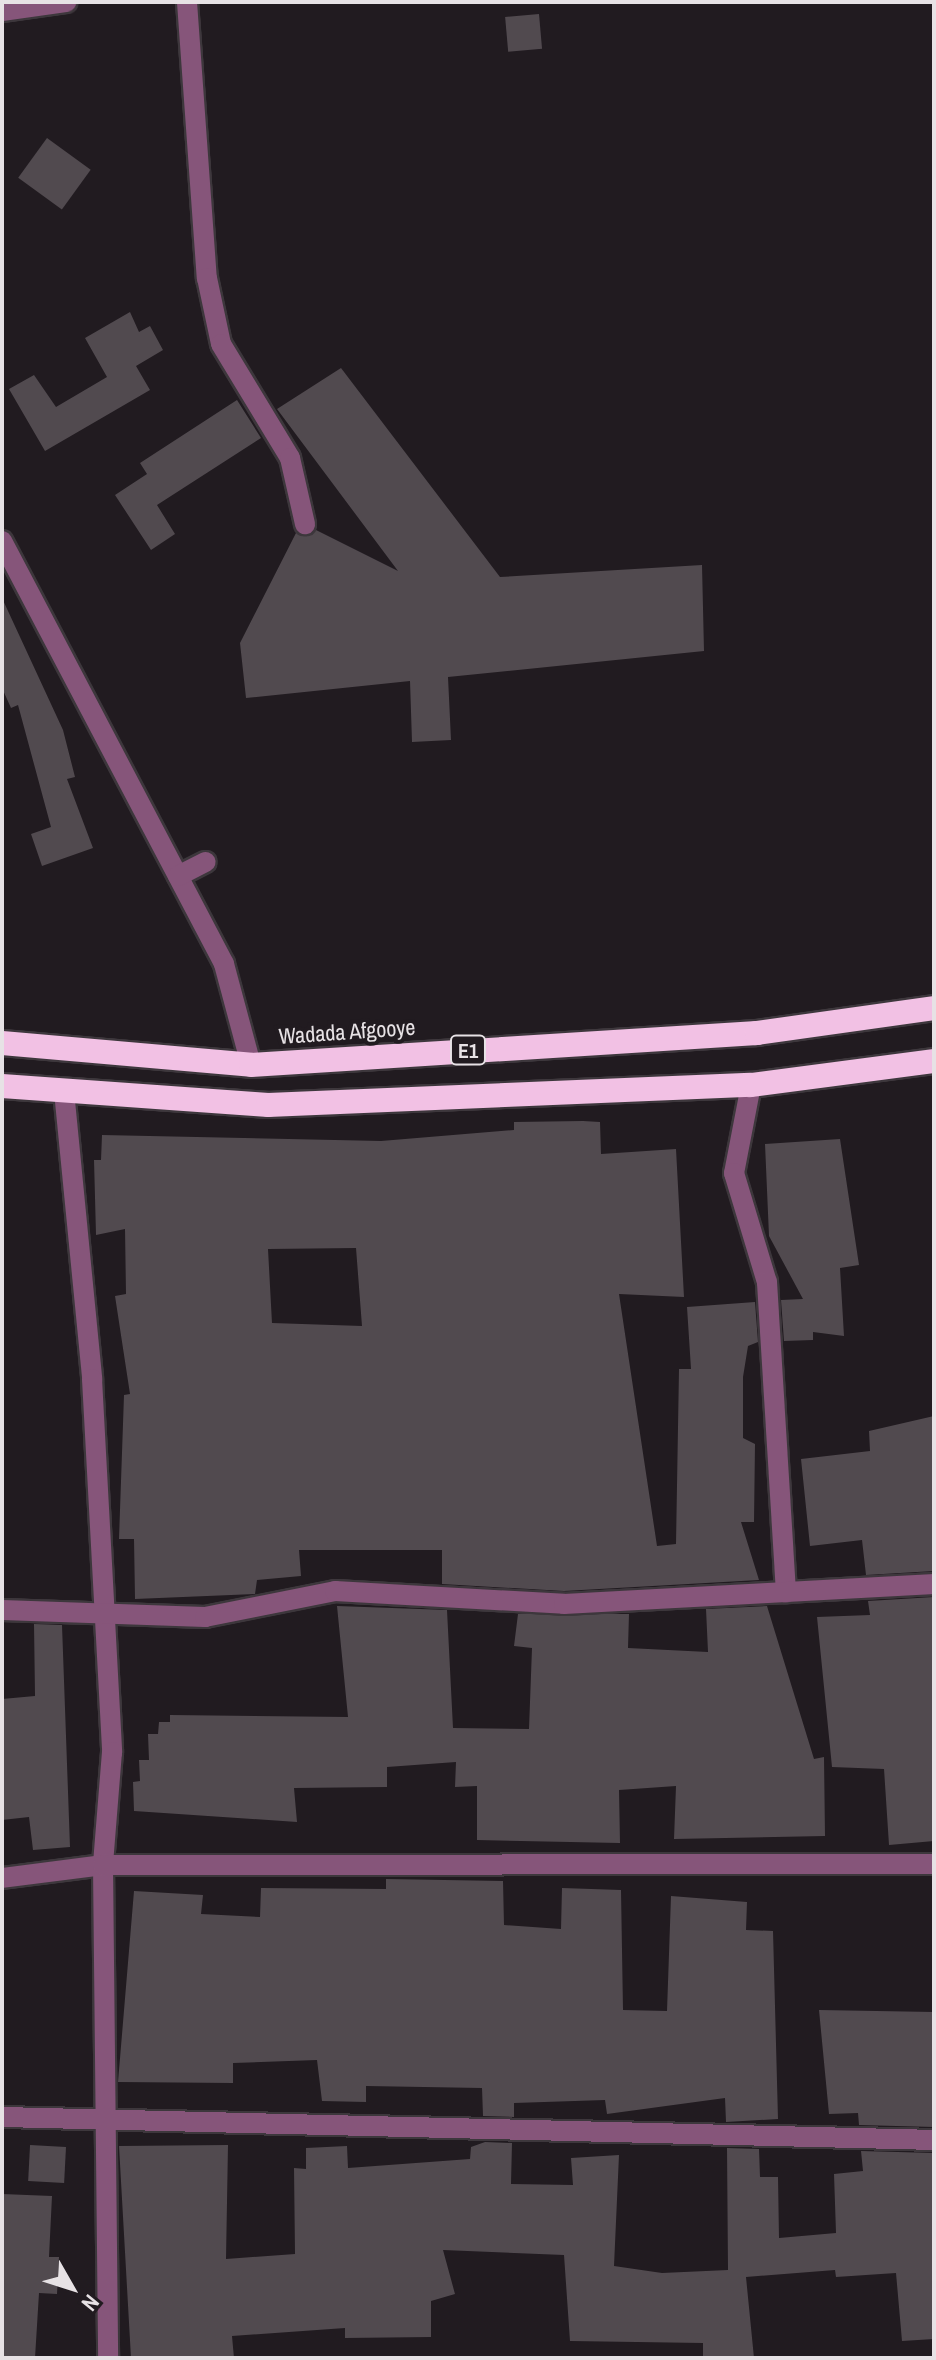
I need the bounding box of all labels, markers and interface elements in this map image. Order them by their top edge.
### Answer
street label: Wadada Afgooye [277,1014,417,1050]
road number: E1 [448,1034,488,1066]
north arrow [32,2248,112,2328]
text: N [75,2289,106,2318]

